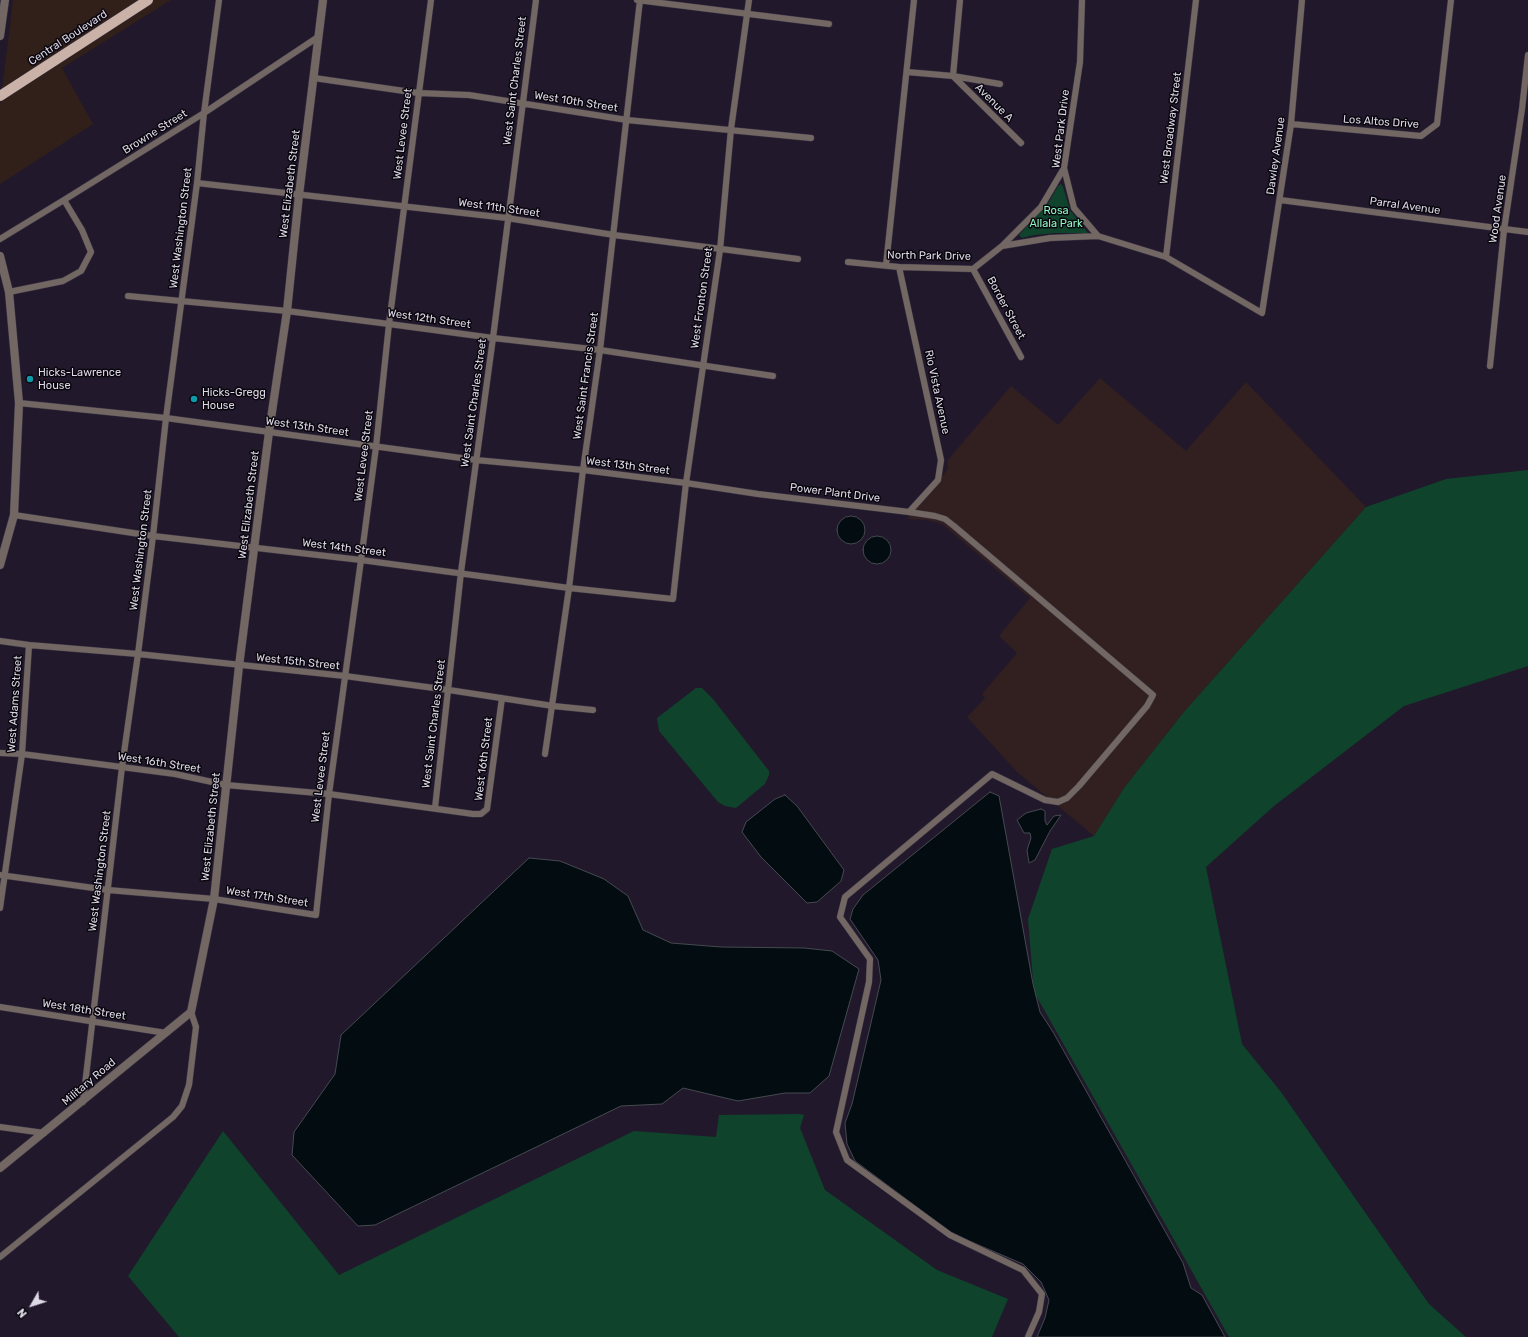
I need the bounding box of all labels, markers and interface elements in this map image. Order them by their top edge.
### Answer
street label: Central Boulevard [26,8,110,68]
street label: West Saint Charles Street [501,16,529,146]
street label: West Broadway Street [1158,71,1184,185]
street label: Avenue A [972,81,1016,125]
street label: West Levee Street [391,87,415,181]
street label: West 10th Street [533,89,619,115]
street label: West Park Drive [1050,89,1072,169]
street label: Browne Street [120,107,190,157]
street label: Los Altos Drive [1343,113,1419,131]
street label: Dawley Avenue [1264,116,1288,196]
street label: West Elizabeth Street [277,129,303,239]
street label: West Washington Street [167,167,195,289]
street label: Wood Avenue [1487,174,1509,244]
street label: Parral Avenue [1369,195,1441,217]
street label: West 11th Street [457,196,541,220]
park label: Rosa Allala Park [1029,204,1083,230]
street label: West Fronton Street [688,246,716,350]
street label: North Park Drive [887,249,971,263]
street label: Border Street [984,274,1028,342]
street label: West 12th Street [386,307,472,331]
street label: West Saint Francis Street [571,311,601,441]
street label: West Saint Charles Street [458,338,490,468]
street label: Rio Vista Avenue [922,349,952,435]
place label: Hicks-Lawrence House [38,366,121,392]
marker: Hicks-Lawrence House [25,374,35,384]
place label: Hicks-Gregg House [202,386,266,412]
marker: Hicks-Gregg House [189,394,199,404]
street label: West Levee Street [352,409,376,503]
street label: West 13th Street [264,415,350,439]
street label: West Elizabeth Street [236,450,262,560]
street label: West 13th Street [585,454,671,478]
street label: Power Plant Drive [789,481,881,505]
street label: West Washington Street [127,489,155,611]
street label: West 14th Street [301,536,387,560]
street label: West 15th Street [256,651,340,673]
street label: West Adams Street [5,655,25,753]
street label: West Saint Charles Street [420,659,448,789]
street label: West 16th Street [472,716,496,802]
street label: West Levee Street [309,730,333,824]
street label: West 16th Street [116,750,202,776]
street label: West Elizabeth Street [199,772,223,882]
street label: West Washington Street [86,810,114,932]
street label: West 17th Street [225,884,309,910]
street label: West 18th Street [41,997,127,1023]
street label: Military Road [59,1056,119,1108]
north arrow [12,1285,52,1325]
text: N [15,1306,30,1320]

